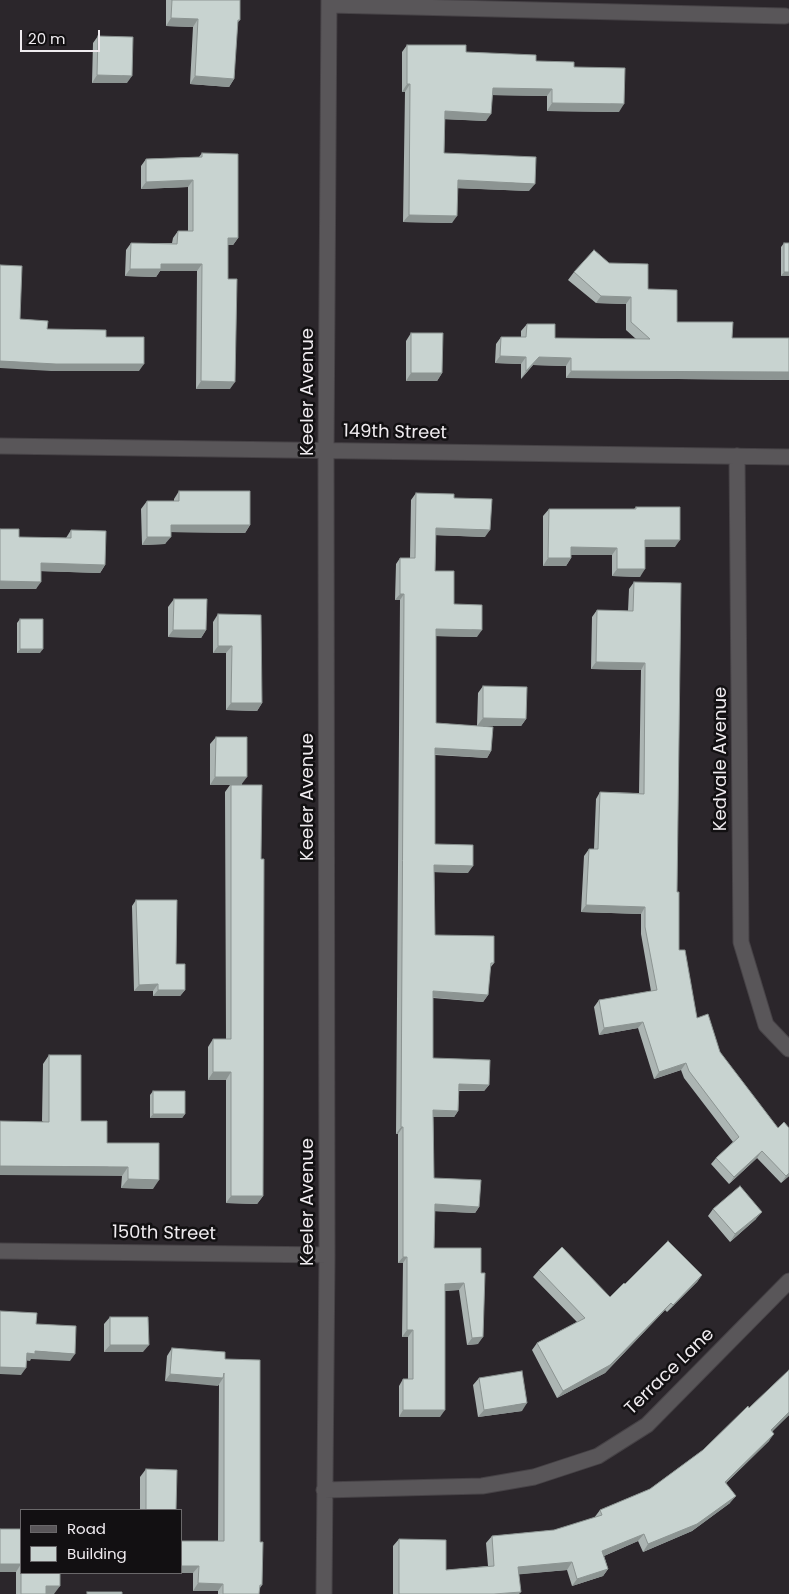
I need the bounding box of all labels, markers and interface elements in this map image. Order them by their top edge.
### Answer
scale bar [22,20,102,52]
text: 20 m [28,28,66,49]
street label: Keeler Avenue [297,328,319,456]
street label: 149th Street [343,421,447,445]
street label: Kedvale Avenue [710,687,732,831]
street label: Keeler Avenue [297,733,319,861]
street label: Keeler Avenue [297,1138,319,1266]
street label: 150th Street [112,1222,216,1246]
street label: Terrace Lane [621,1324,719,1420]
legend [20,1509,182,1574]
text: Road [67,1518,106,1539]
text: Building [67,1543,127,1564]

